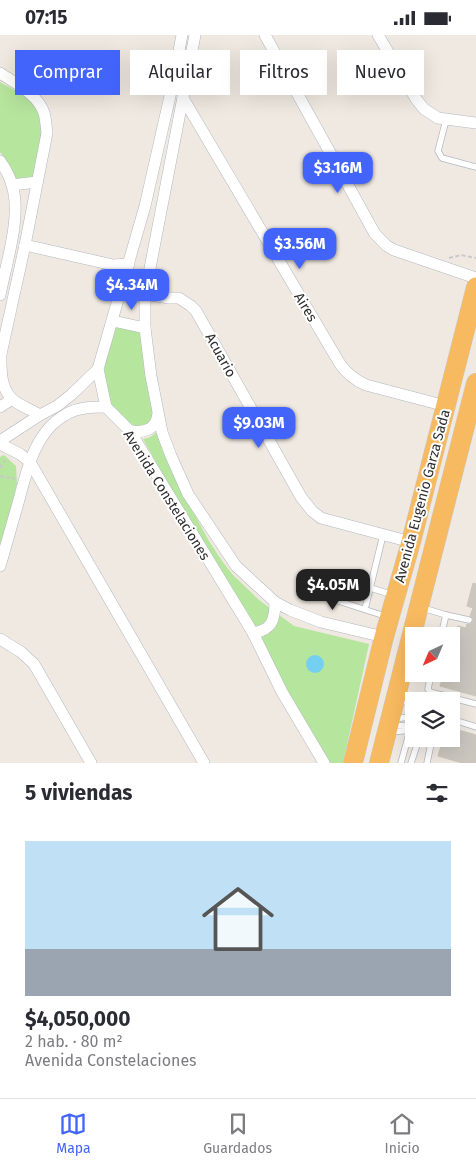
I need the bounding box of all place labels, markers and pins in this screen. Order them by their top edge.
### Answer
pin: $3.16M [297,151,379,194]
pin: $3.56M [259,227,341,270]
pin: $4.34M [91,269,173,311]
pin: $9.03M [218,407,300,449]
pin: $4.05M [292,569,374,611]

